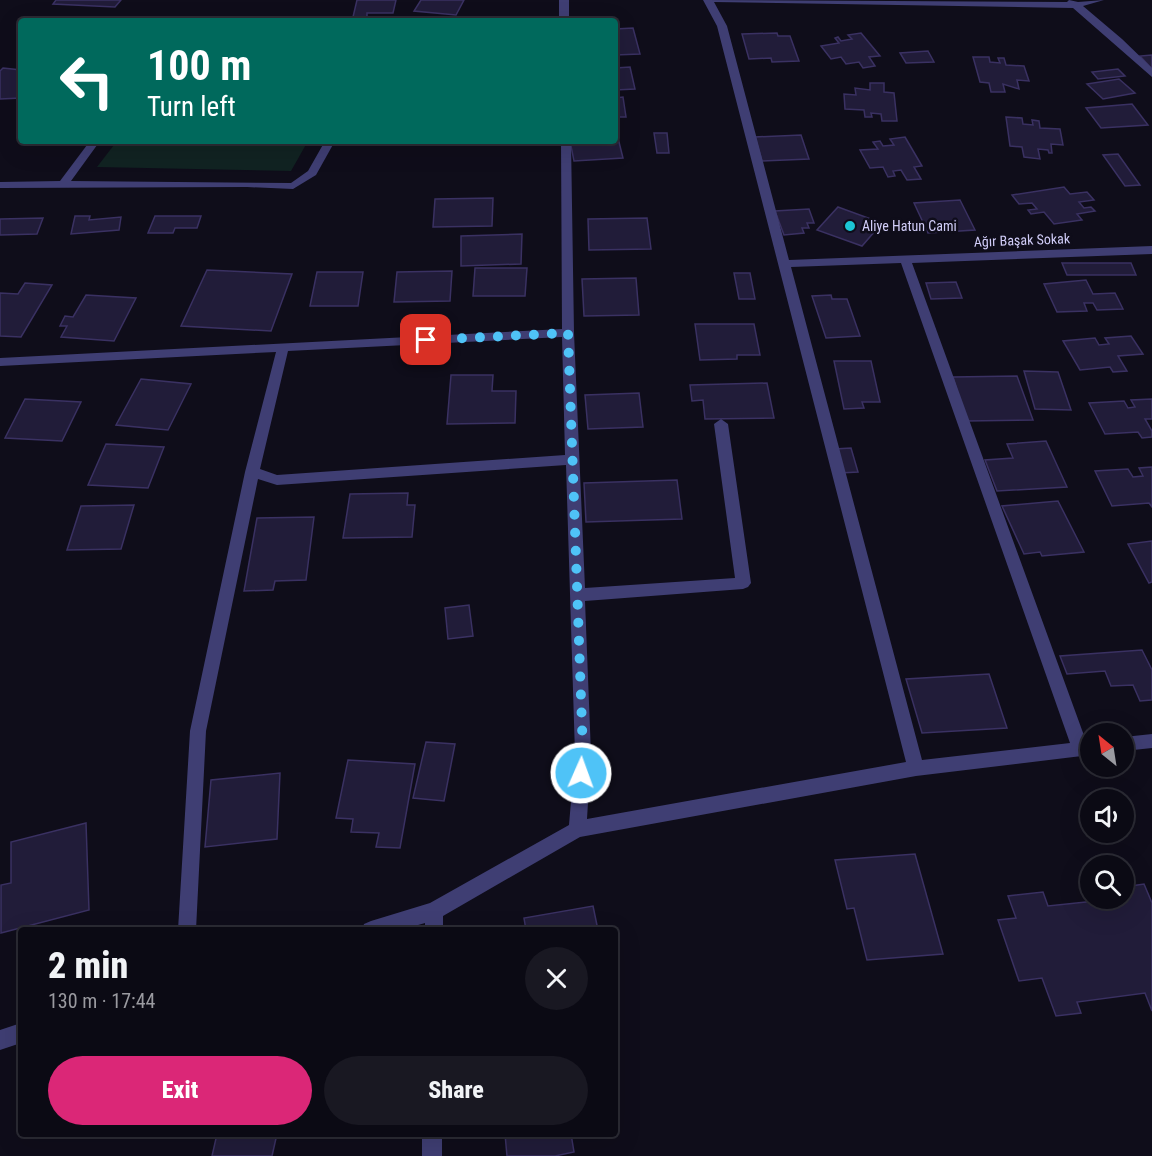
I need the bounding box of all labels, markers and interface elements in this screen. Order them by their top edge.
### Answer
text: 100 m [147,41,252,90]
icon: left [48,42,126,120]
text: Turn left [147,91,236,123]
place label: Aliye Hatun Cami [862,218,957,234]
marker: Aliye Hatun Cami [843,219,857,233]
street label: Ağır Başak Sokak [974,230,1071,250]
pin [400,314,451,365]
icon: arrive [409,323,442,356]
north arrow [1080,723,1134,777]
map controls [1080,723,1134,909]
position arrow [549,741,613,805]
button: sound [1080,789,1134,843]
button: search [1080,855,1134,909]
text: 2 min [48,945,128,987]
button: close [525,947,588,1010]
text: 130 m · 17:44 [48,989,155,1013]
button: Exit [48,1056,312,1125]
button: Share [324,1056,588,1125]

